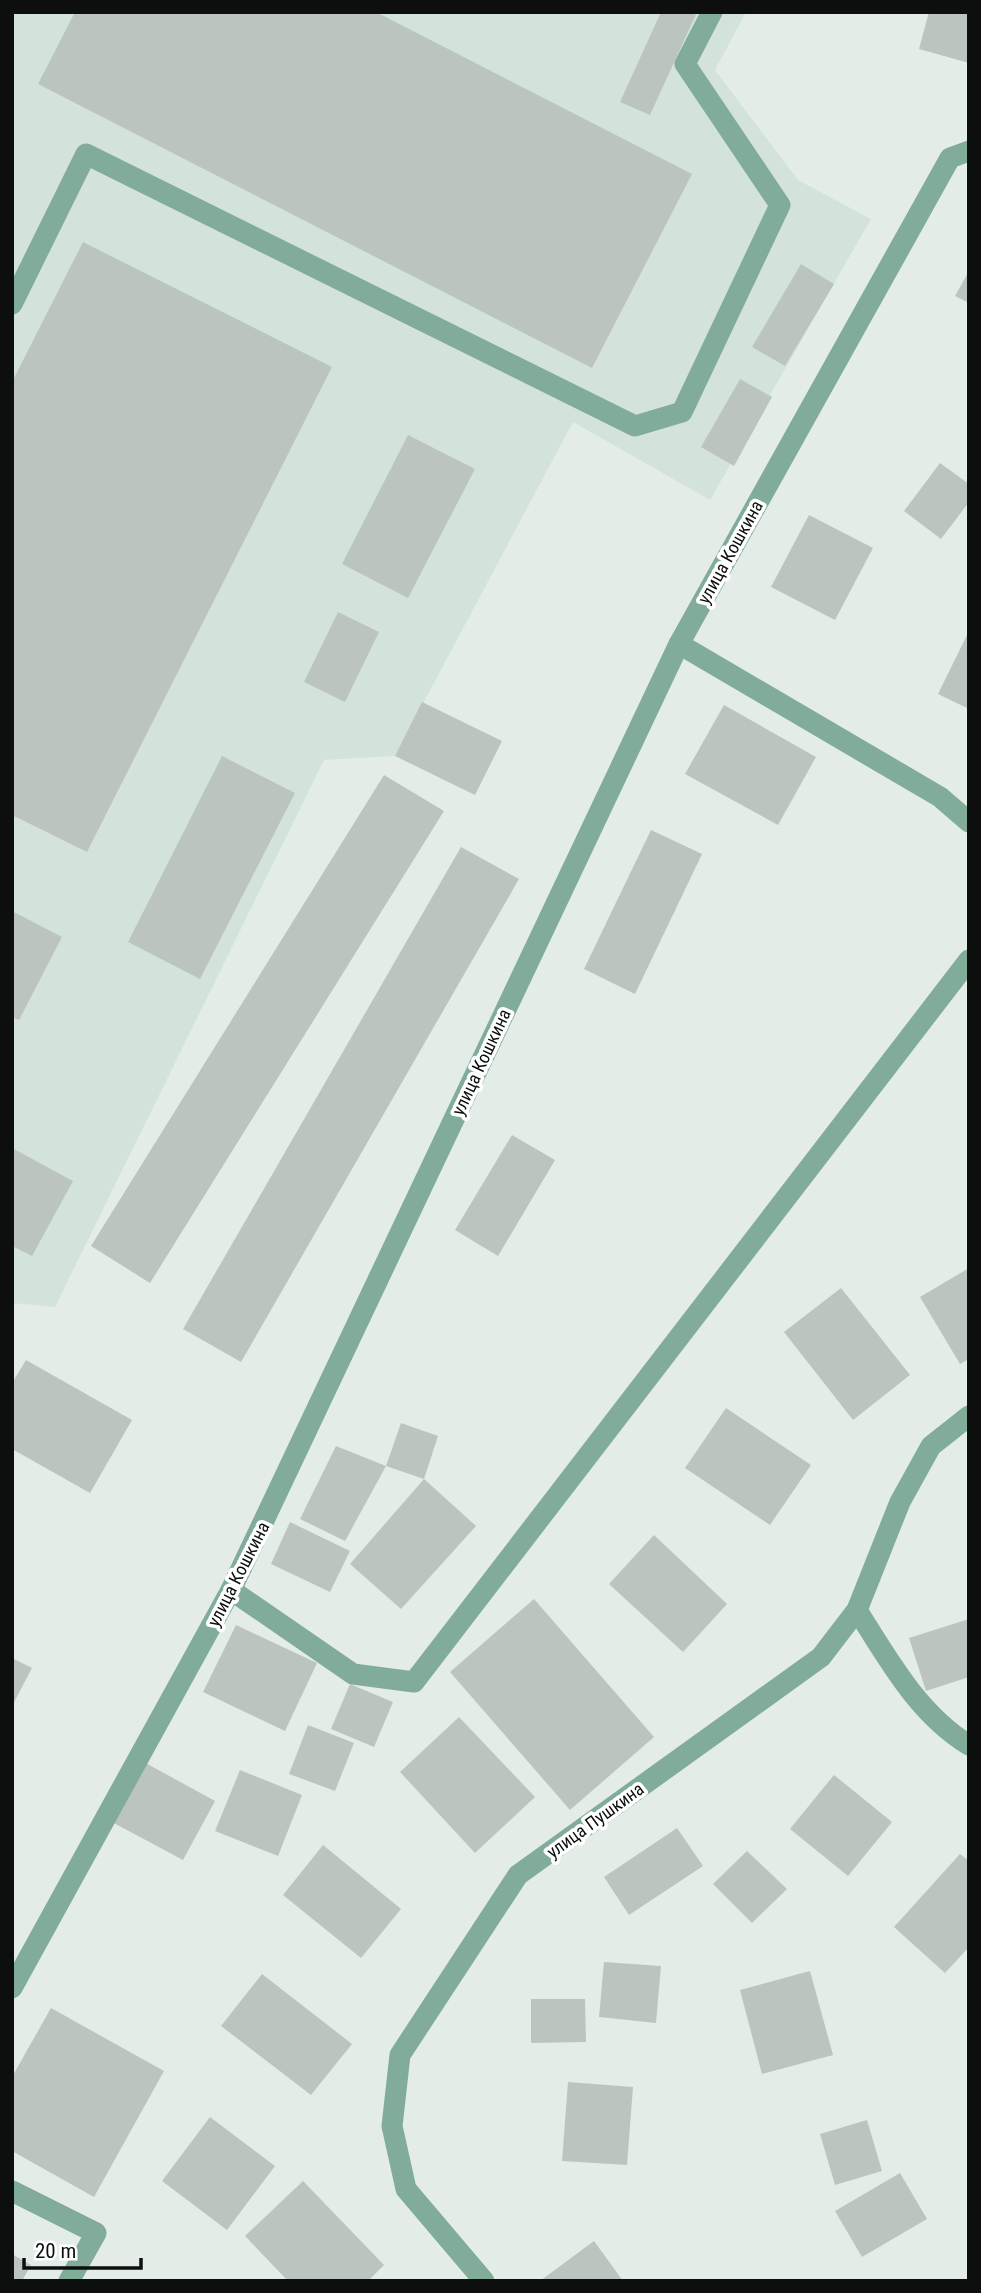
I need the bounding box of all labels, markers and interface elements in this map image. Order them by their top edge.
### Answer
street label: улица Кошкина [693,497,767,607]
street label: улица Кошкина [447,1006,515,1118]
street label: улица Кошкина [203,1518,273,1630]
street label: улица Пушкина [542,1778,648,1862]
scale bar [24,2226,142,2270]
text: 20 m [35,2239,76,2263]

